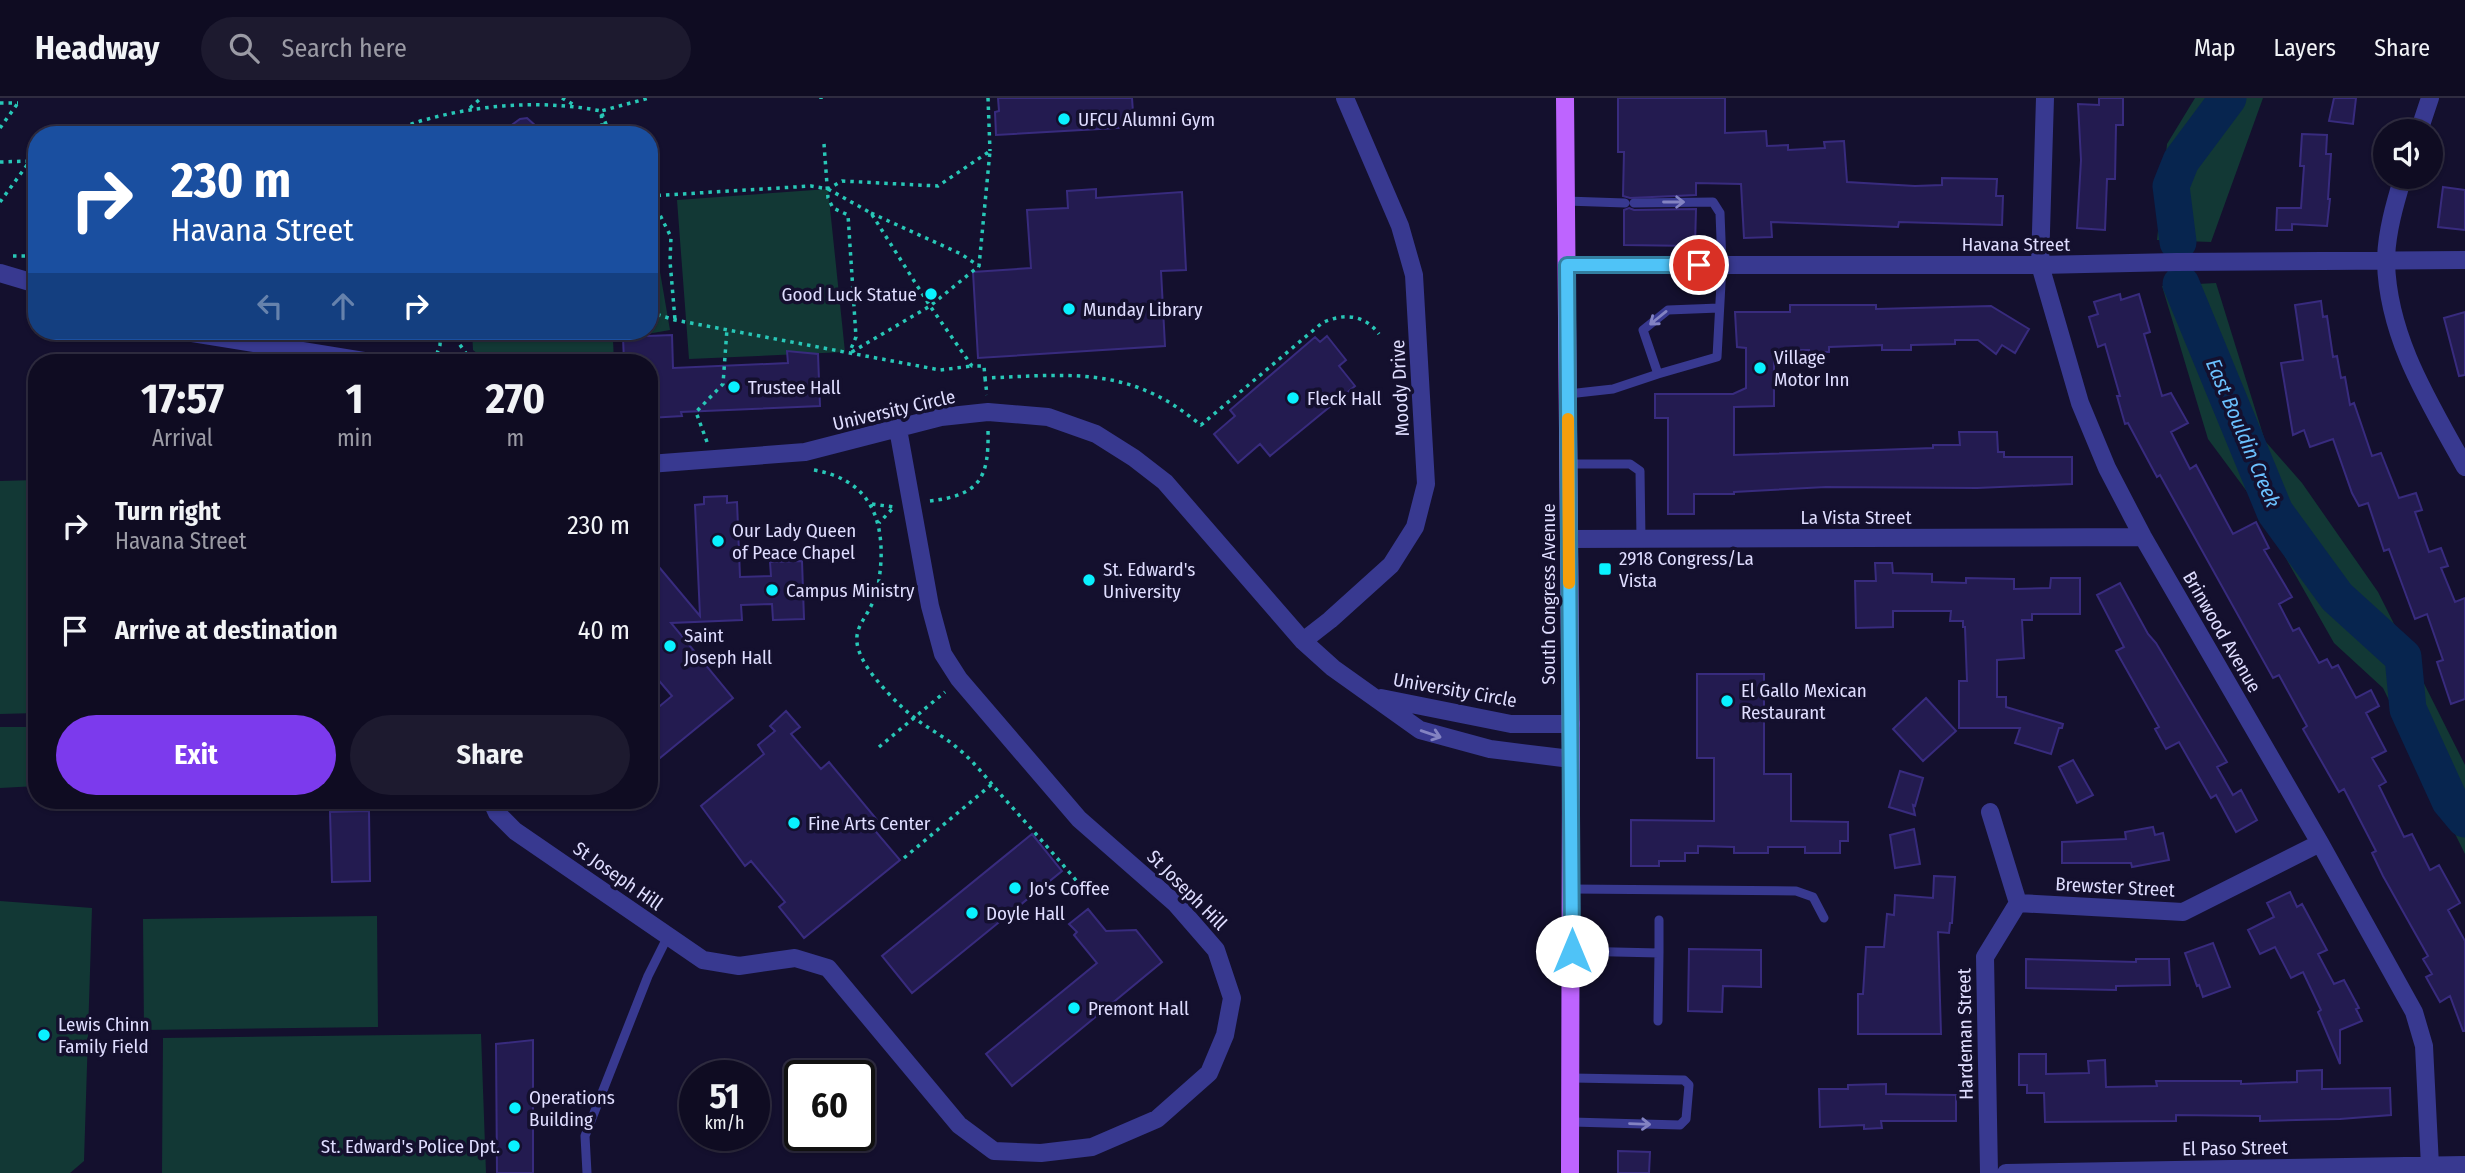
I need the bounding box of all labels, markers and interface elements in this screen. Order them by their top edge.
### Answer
search box [201,17,691,80]
text: Headway [35,28,159,68]
icon: search [225,29,263,67]
text: Search here [281,33,407,64]
text: Map [2194,34,2236,62]
text: Layers [2274,34,2336,62]
text: Share [2374,34,2430,62]
place label: UFCU Alumni Gym [1078,108,1215,131]
marker: UFCU Alumni Gym [1056,111,1072,127]
map controls [2373,119,2443,189]
button: sound [2373,119,2443,189]
text: 230 m [171,151,291,210]
icon: right [56,154,147,245]
one-way arrow [1662,195,1685,209]
text: Havana Street [171,211,354,249]
street label: Havana Street [1962,233,2071,256]
pin [1669,235,1729,295]
icon: arrive [1680,246,1718,284]
place label: Good Luck Statue [782,283,917,306]
marker: Good Luck Statue [923,286,939,302]
icon: left [251,287,289,325]
icon: ahead [324,287,362,325]
icon: right [397,287,435,325]
place label: Munday Library [1083,298,1203,321]
marker: Munday Library [1061,301,1077,317]
one-way arrow [1649,311,1667,326]
street label: Moody Drive [1386,339,1414,437]
place label: Village Motor Inn [1774,346,1850,391]
water label: East Bouldin Creek [2200,355,2286,511]
marker: Village Motor Inn [1752,360,1768,376]
text: 17:57 [141,374,224,424]
text: 1 [346,374,364,424]
text: 270 [485,374,545,424]
place label: Trustee Hall [748,376,841,399]
marker: Trustee Hall [726,379,742,395]
street label: University Circle [830,385,958,435]
place label: Fleck Hall [1307,387,1382,410]
marker: Fleck Hall [1285,390,1301,406]
text: Arrival [152,424,213,452]
text: min [337,424,373,452]
text: m [506,424,524,452]
text: Turn right [115,496,221,527]
street label: South Congress Avenue [1537,503,1560,685]
street label: La Vista Street [1800,506,1912,529]
icon: right [56,507,94,545]
text: 230 m [567,510,630,541]
place label: Our Lady Queen of Peace Chapel [732,519,856,564]
text: Havana Street [115,527,246,555]
marker: Our Lady Queen of Peace Chapel [710,533,726,549]
place label: 2918 Congress/La Vista [1619,547,1754,592]
place label: St. Edward's University [1103,558,1195,603]
marker: 2918 Congress/La Vista [1597,561,1613,577]
street label: Brinwood Avenue [2178,567,2266,697]
marker: St. Edward's University [1081,572,1097,588]
place label: Campus Ministry [786,579,915,602]
marker: Campus Ministry [764,582,780,598]
icon: arrive [56,612,94,650]
text: Arrive at destination [115,615,338,646]
text: 40 m [578,615,630,646]
place label: Saint Joseph Hall [684,624,772,669]
marker: Saint Joseph Hall [662,638,678,654]
street label: University Circle [1391,668,1519,712]
place label: El Gallo Mexican Restaurant [1741,679,1867,724]
marker: El Gallo Mexican Restaurant [1719,693,1735,709]
button: Exit [56,715,336,795]
button: Share [350,715,630,795]
one-way arrow [1419,728,1441,741]
place label: Fine Arts Center [808,812,931,835]
marker: Fine Arts Center [786,815,802,831]
street label: St Joseph Hill [569,837,667,915]
street label: St Joseph Hill [1142,845,1232,935]
street label: Brewster Street [2055,872,2176,902]
place label: Jo's Coffee [1029,877,1110,900]
marker: Jo's Coffee [1007,880,1023,896]
place label: Doyle Hall [986,902,1065,925]
marker: Doyle Hall [964,905,980,921]
position arrow [1535,914,1609,988]
street label: Hardeman Street [1952,967,1978,1100]
place label: Premont Hall [1088,997,1189,1020]
marker: Premont Hall [1066,1000,1082,1016]
place label: Lewis Chinn Family Field [58,1013,150,1058]
marker: Lewis Chinn Family Field [36,1027,52,1043]
speed limit sign: 60 [784,1060,875,1151]
text: 51 [709,1075,740,1117]
place label: Operations Building [529,1086,615,1131]
marker: Operations Building [507,1100,523,1116]
text: km/h [704,1112,745,1134]
one-way arrow [1628,1117,1651,1130]
place label: St. Edward's Police Dpt. [321,1135,500,1158]
street label: El Paso Street [2182,1136,2289,1160]
marker: St. Edward's Police Dpt. [506,1138,522,1154]

